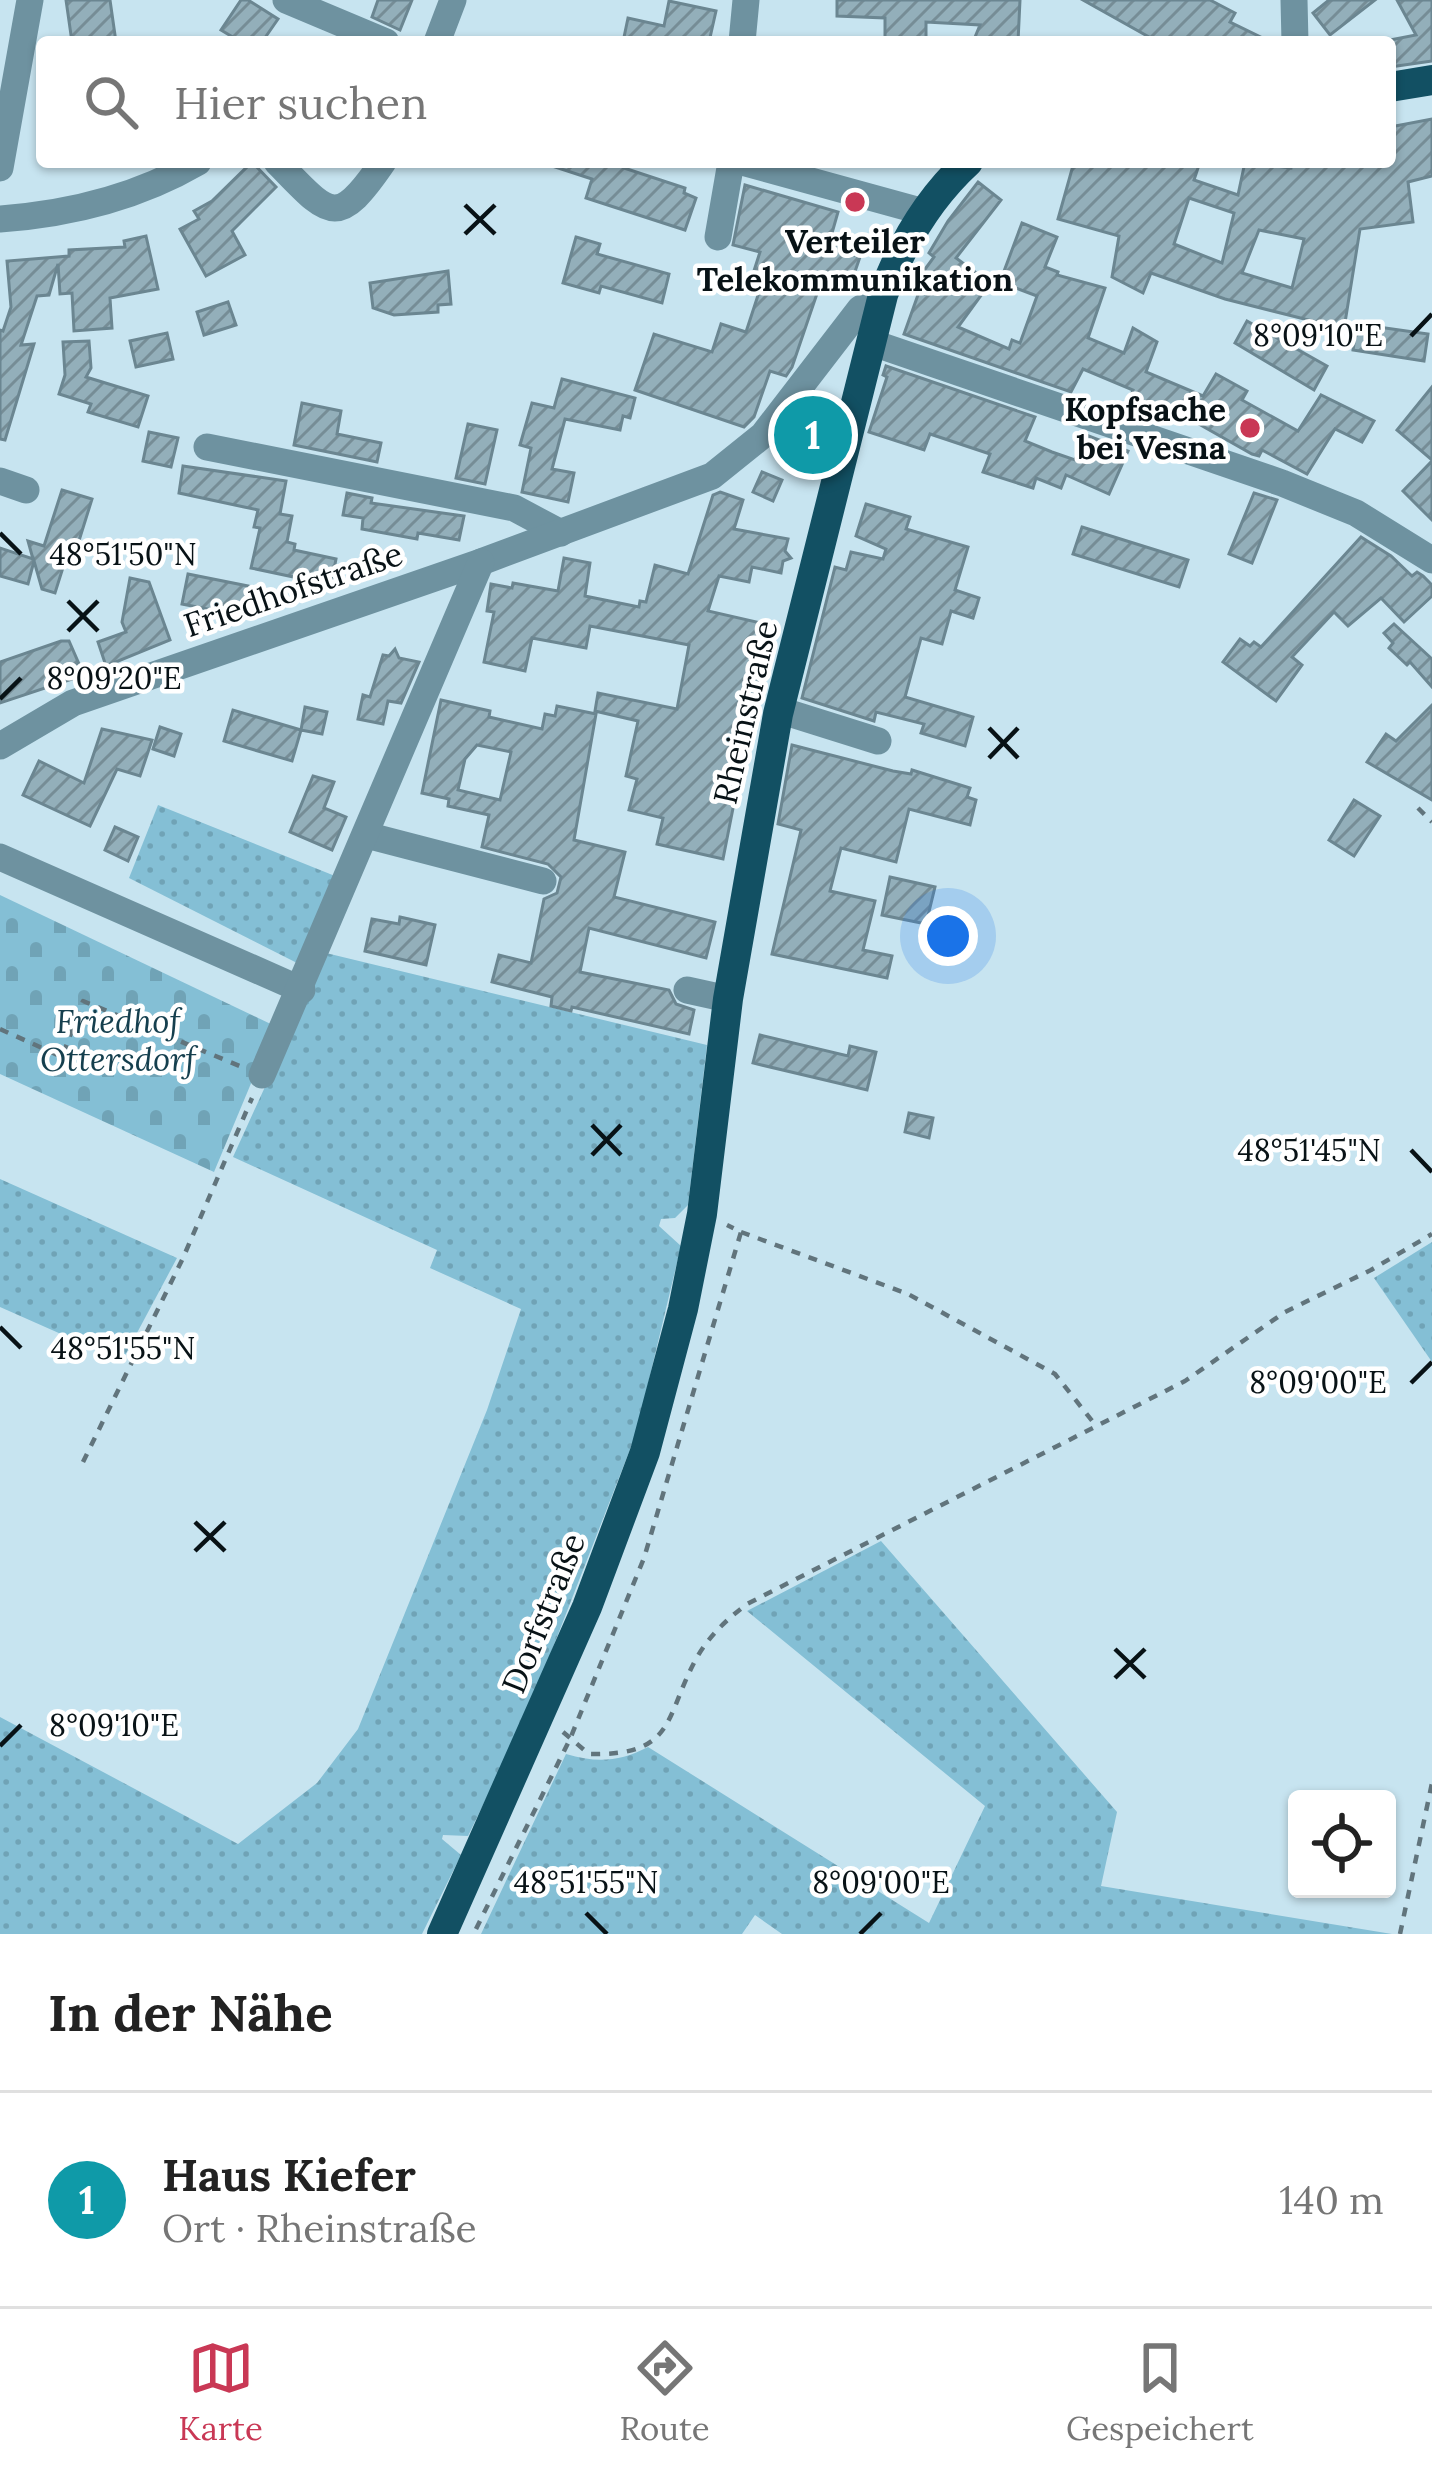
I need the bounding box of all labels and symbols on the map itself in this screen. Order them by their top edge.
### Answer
marker: Verteiler Telekommunikation [842,189,868,215]
place label: Verteiler Telekommunikation [697,220,1013,300]
text: 8°09'10"E [1253,316,1383,354]
place label: Kopfsache bei Vesna [1064,388,1226,468]
pin: 1 [774,390,852,480]
marker: Kopfsache bei Vesna [1237,415,1263,441]
street label: Friedhofstraße [178,532,408,646]
text: 48°51'50"N [50,535,197,573]
street label: Rheinstraße [703,616,787,808]
text: 8°09'20"E [47,659,182,697]
your location [918,906,978,966]
park label: Friedhof Ottersdorf [40,1000,198,1080]
text: 48°51'45"N [1237,1131,1381,1169]
text: 48°51'55"N [51,1329,195,1367]
text: 8°09'00"E [1249,1363,1387,1401]
street label: Dorfstraße [492,1527,594,1699]
text: 8°09'10"E [49,1706,179,1744]
text: 48°51'55"N [514,1863,658,1901]
text: 8°09'00"E [812,1863,950,1901]

